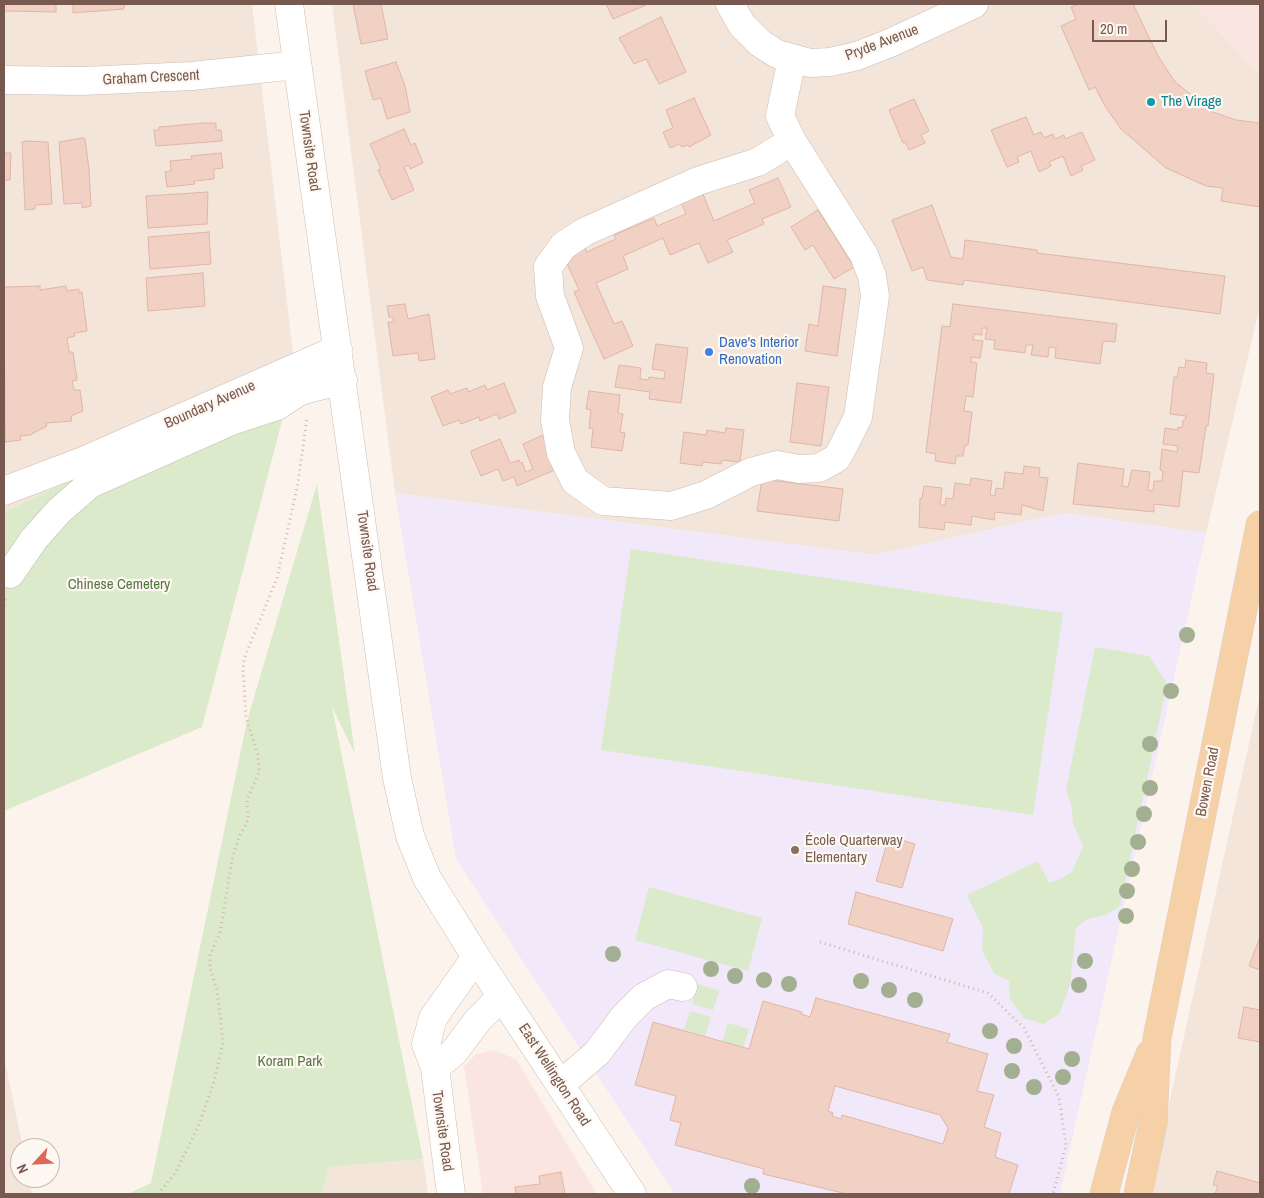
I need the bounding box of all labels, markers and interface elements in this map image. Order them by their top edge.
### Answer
scale bar [1094,10,1169,42]
text: 20 m [1100,18,1127,39]
street label: Pryde Avenue [843,21,921,65]
street label: Graham Crescent [102,66,200,90]
place label: The Virage [1161,93,1222,111]
marker: The Virage [1145,96,1157,108]
street label: Townsite Road [294,109,324,193]
place label: Dave's Interior Renovation [719,334,799,369]
marker: Dave's Interior Renovation [703,346,715,358]
street label: Boundary Avenue [162,377,258,433]
street label: Townsite Road [352,509,382,593]
park label: Chinese Cemetery [68,576,170,594]
street label: Bowen Road [1192,746,1224,818]
place label: École Quarterway Elementary [805,832,903,867]
marker: École Quarterway Elementary [789,844,801,856]
street label: East Wellington Road [514,1020,594,1130]
park label: Koram Park [258,1053,322,1071]
street label: Townsite Road [427,1089,457,1173]
north arrow [10,1138,60,1188]
text: N [12,1161,32,1176]

